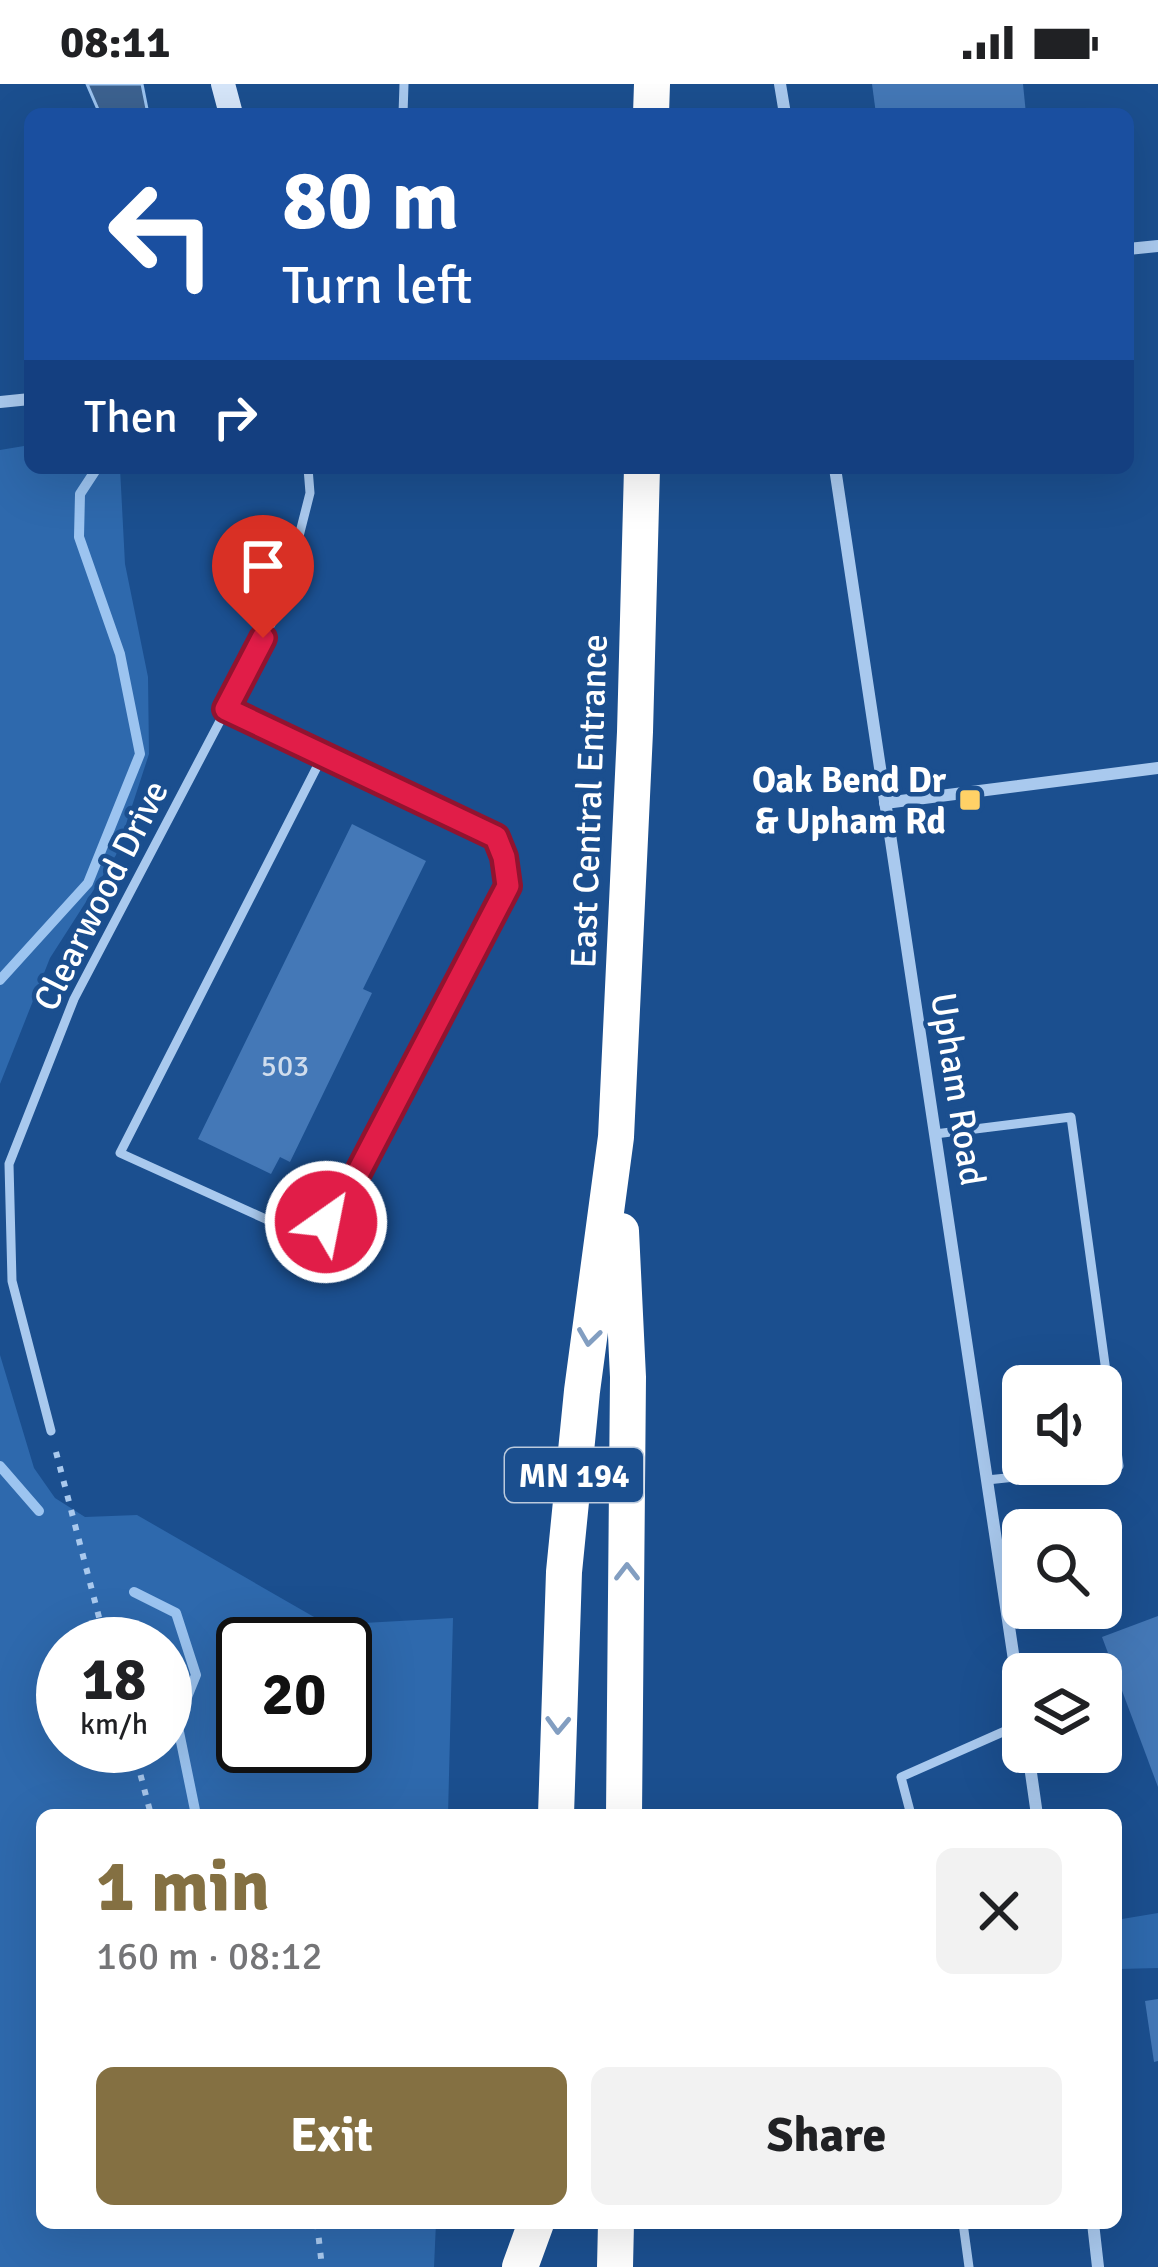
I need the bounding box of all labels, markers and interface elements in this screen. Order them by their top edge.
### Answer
text: 08:11 [60,15,170,70]
text: 80 m [282,149,459,253]
icon: left [84,156,240,312]
text: Turn left [282,252,472,319]
icon: right [202,384,268,450]
text: Then [84,390,178,445]
pin [212,515,314,638]
icon: arrive [230,533,296,599]
street label: East Central Entrance [561,633,618,969]
place label: Oak Bend Dr & Upham Rd [752,758,947,844]
street label: Clearwood Drive [24,773,179,1018]
marker: Oak Bend Dr & Upham Rd [957,787,983,813]
street label: Upham Road [920,990,995,1189]
house number: 503 [261,1048,309,1085]
position arrow [263,1159,389,1285]
one-way arrow [577,1327,603,1346]
map controls [1002,1365,1122,1773]
button: sound [1002,1365,1122,1485]
road number: MN 194 [505,1448,643,1502]
button: search [1002,1509,1122,1629]
one-way arrow [614,1562,640,1580]
speed limit sign: 20 [216,1617,372,1773]
text: 18 [82,1643,146,1717]
button: layers [1002,1653,1122,1773]
text: km/h [80,1706,148,1743]
one-way arrow [546,1716,572,1735]
text: 1 min [96,1842,270,1931]
button: close [936,1848,1062,1974]
text: 160 m · 08:12 [96,1932,323,1980]
button: Exit [96,2067,567,2205]
button: Share [591,2067,1062,2205]

